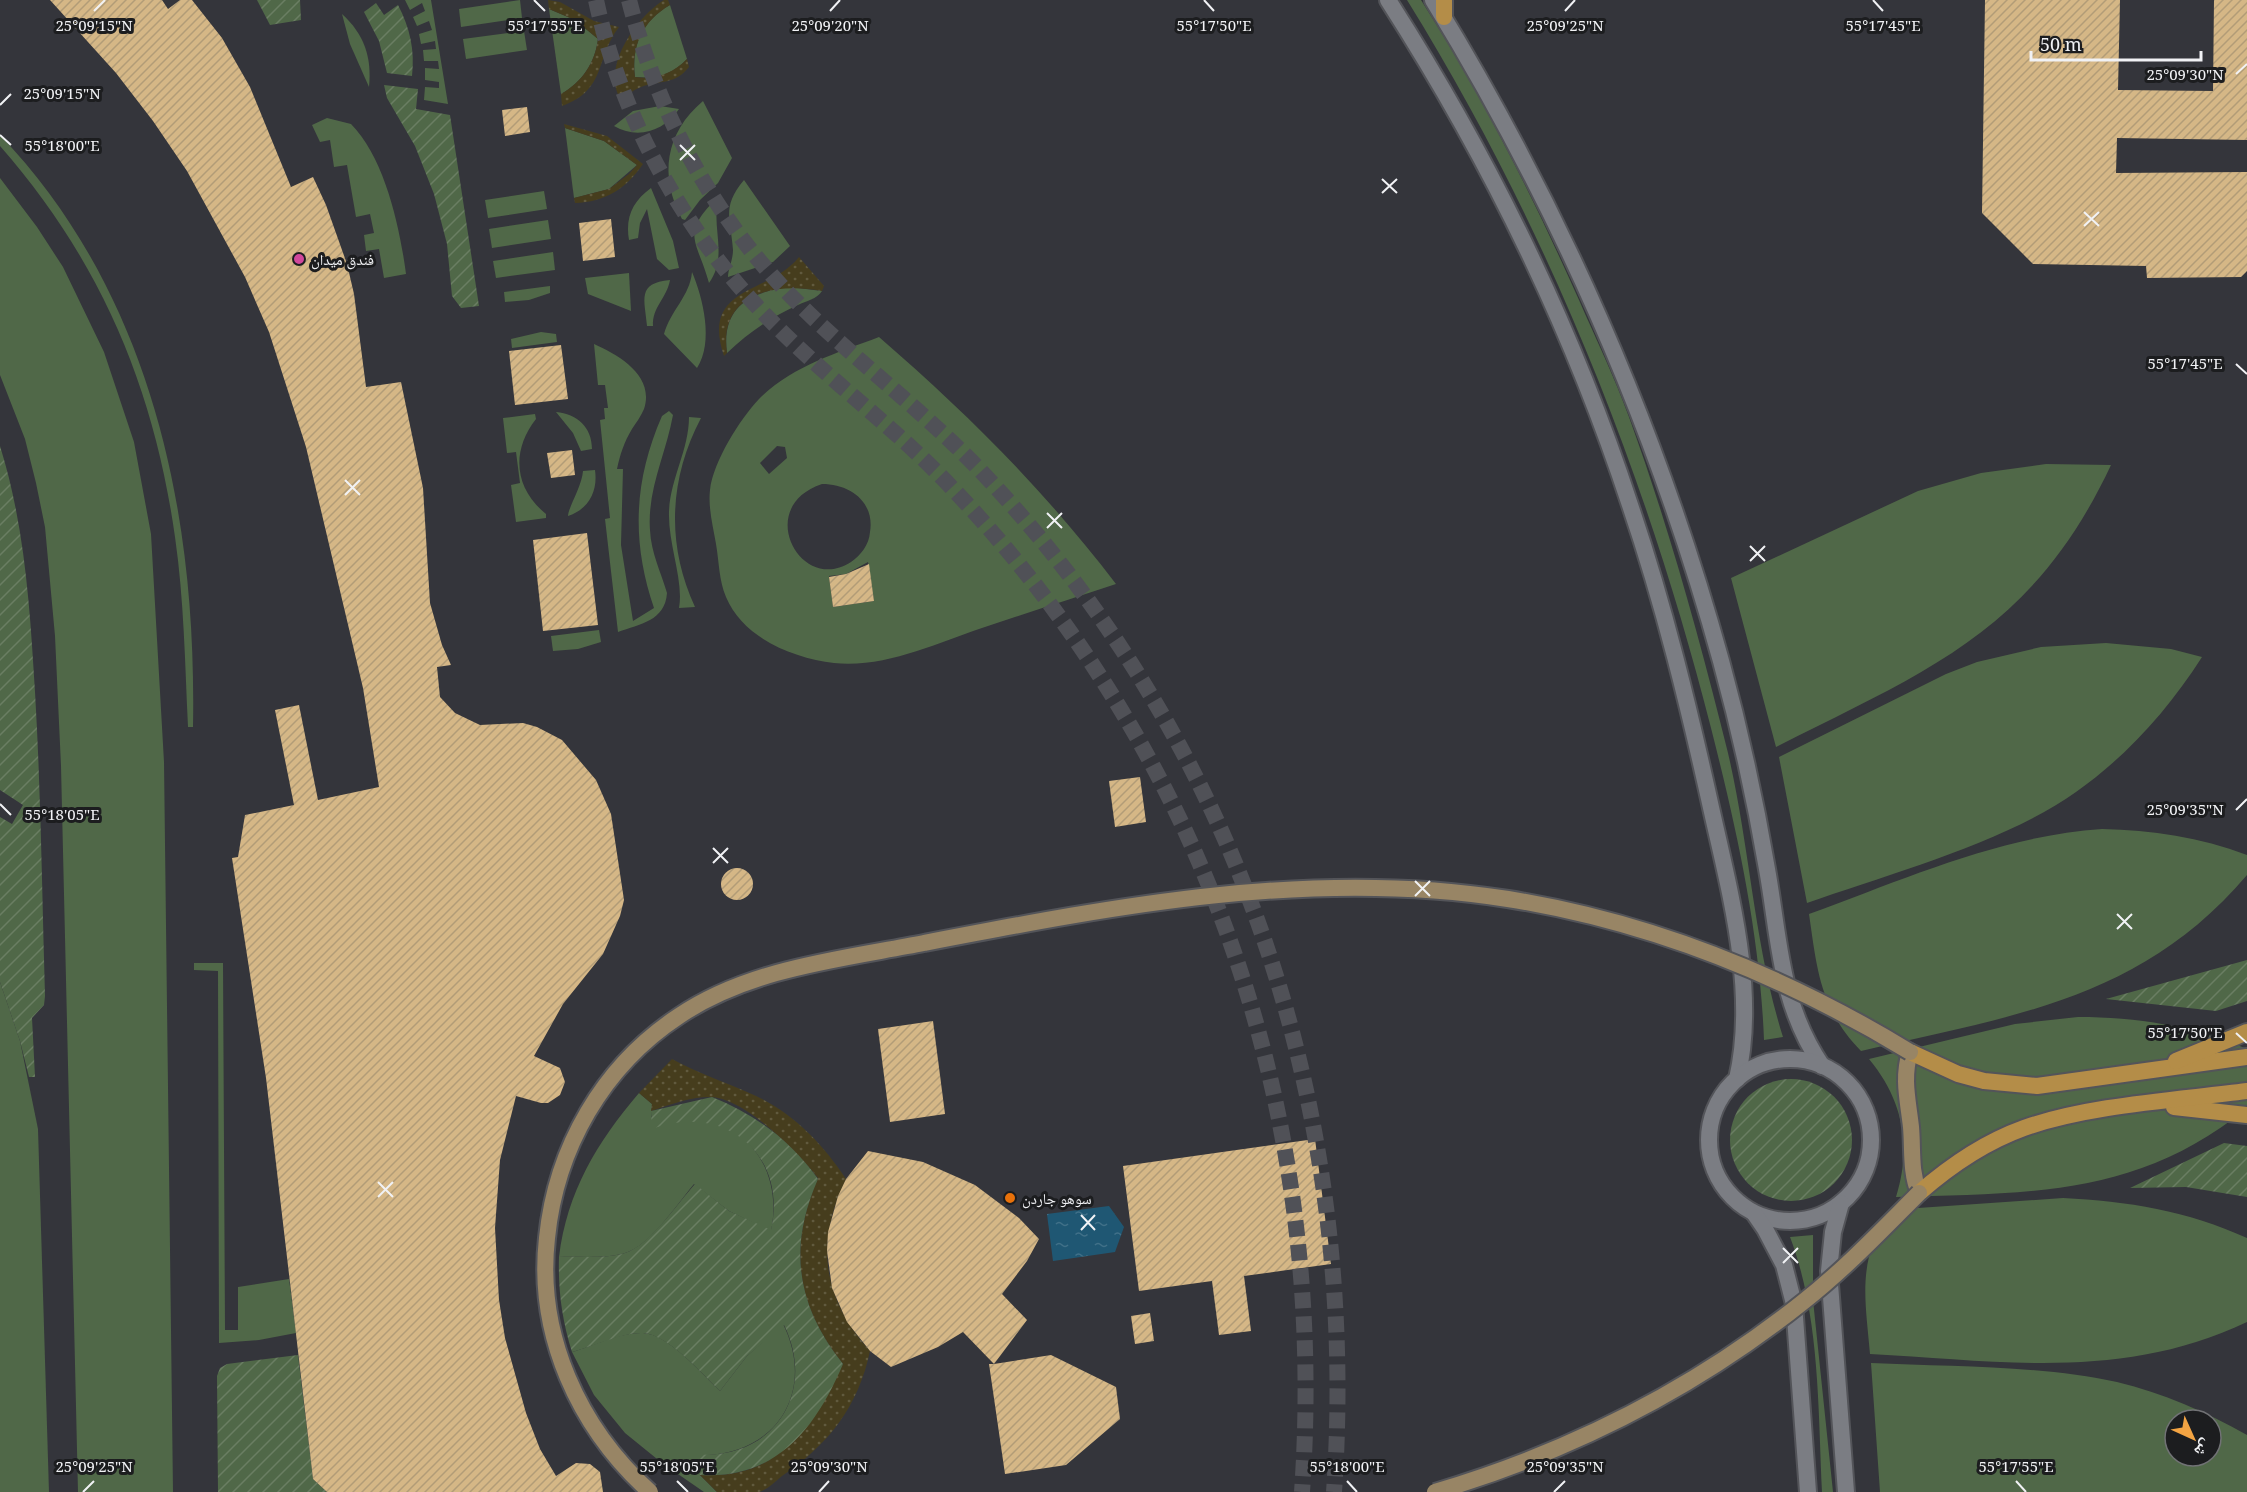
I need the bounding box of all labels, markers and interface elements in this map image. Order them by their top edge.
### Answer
text: 25°09'15"N [55,15,133,35]
text: 55°17'55"E [507,15,583,35]
text: 25°09'20"N [791,15,869,35]
text: 55°17'50"E [1176,15,1252,35]
text: 25°09'25"N [1526,15,1604,35]
text: 55°17'45"E [1845,15,1921,35]
scale bar [2031,24,2200,62]
text: 50 m [2040,32,2082,56]
text: 25°09'30"N [2146,64,2224,84]
text: 25°09'15"N [23,83,101,103]
text: 55°18'00"E [24,135,100,155]
place label: فندق ميدان [311,249,374,270]
marker: فندق ميدان [292,252,306,266]
text: 55°17'45"E [2147,353,2223,373]
text: 25°09'35"N [2146,799,2224,819]
text: 55°18'05"E [24,804,100,824]
text: 55°17'50"E [2147,1022,2223,1042]
place label: سوهو جاردن [1022,1188,1092,1209]
marker: سوهو جاردن [1003,1191,1017,1205]
north arrow [2163,1408,2223,1468]
text: ش [2190,1435,2217,1462]
text: 25°09'25"N [55,1456,133,1476]
text: 55°18'05"E [639,1456,715,1476]
text: 25°09'30"N [790,1456,868,1476]
text: 55°18'00"E [1309,1456,1385,1476]
text: 25°09'35"N [1526,1456,1604,1476]
text: 55°17'55"E [1978,1456,2054,1476]

